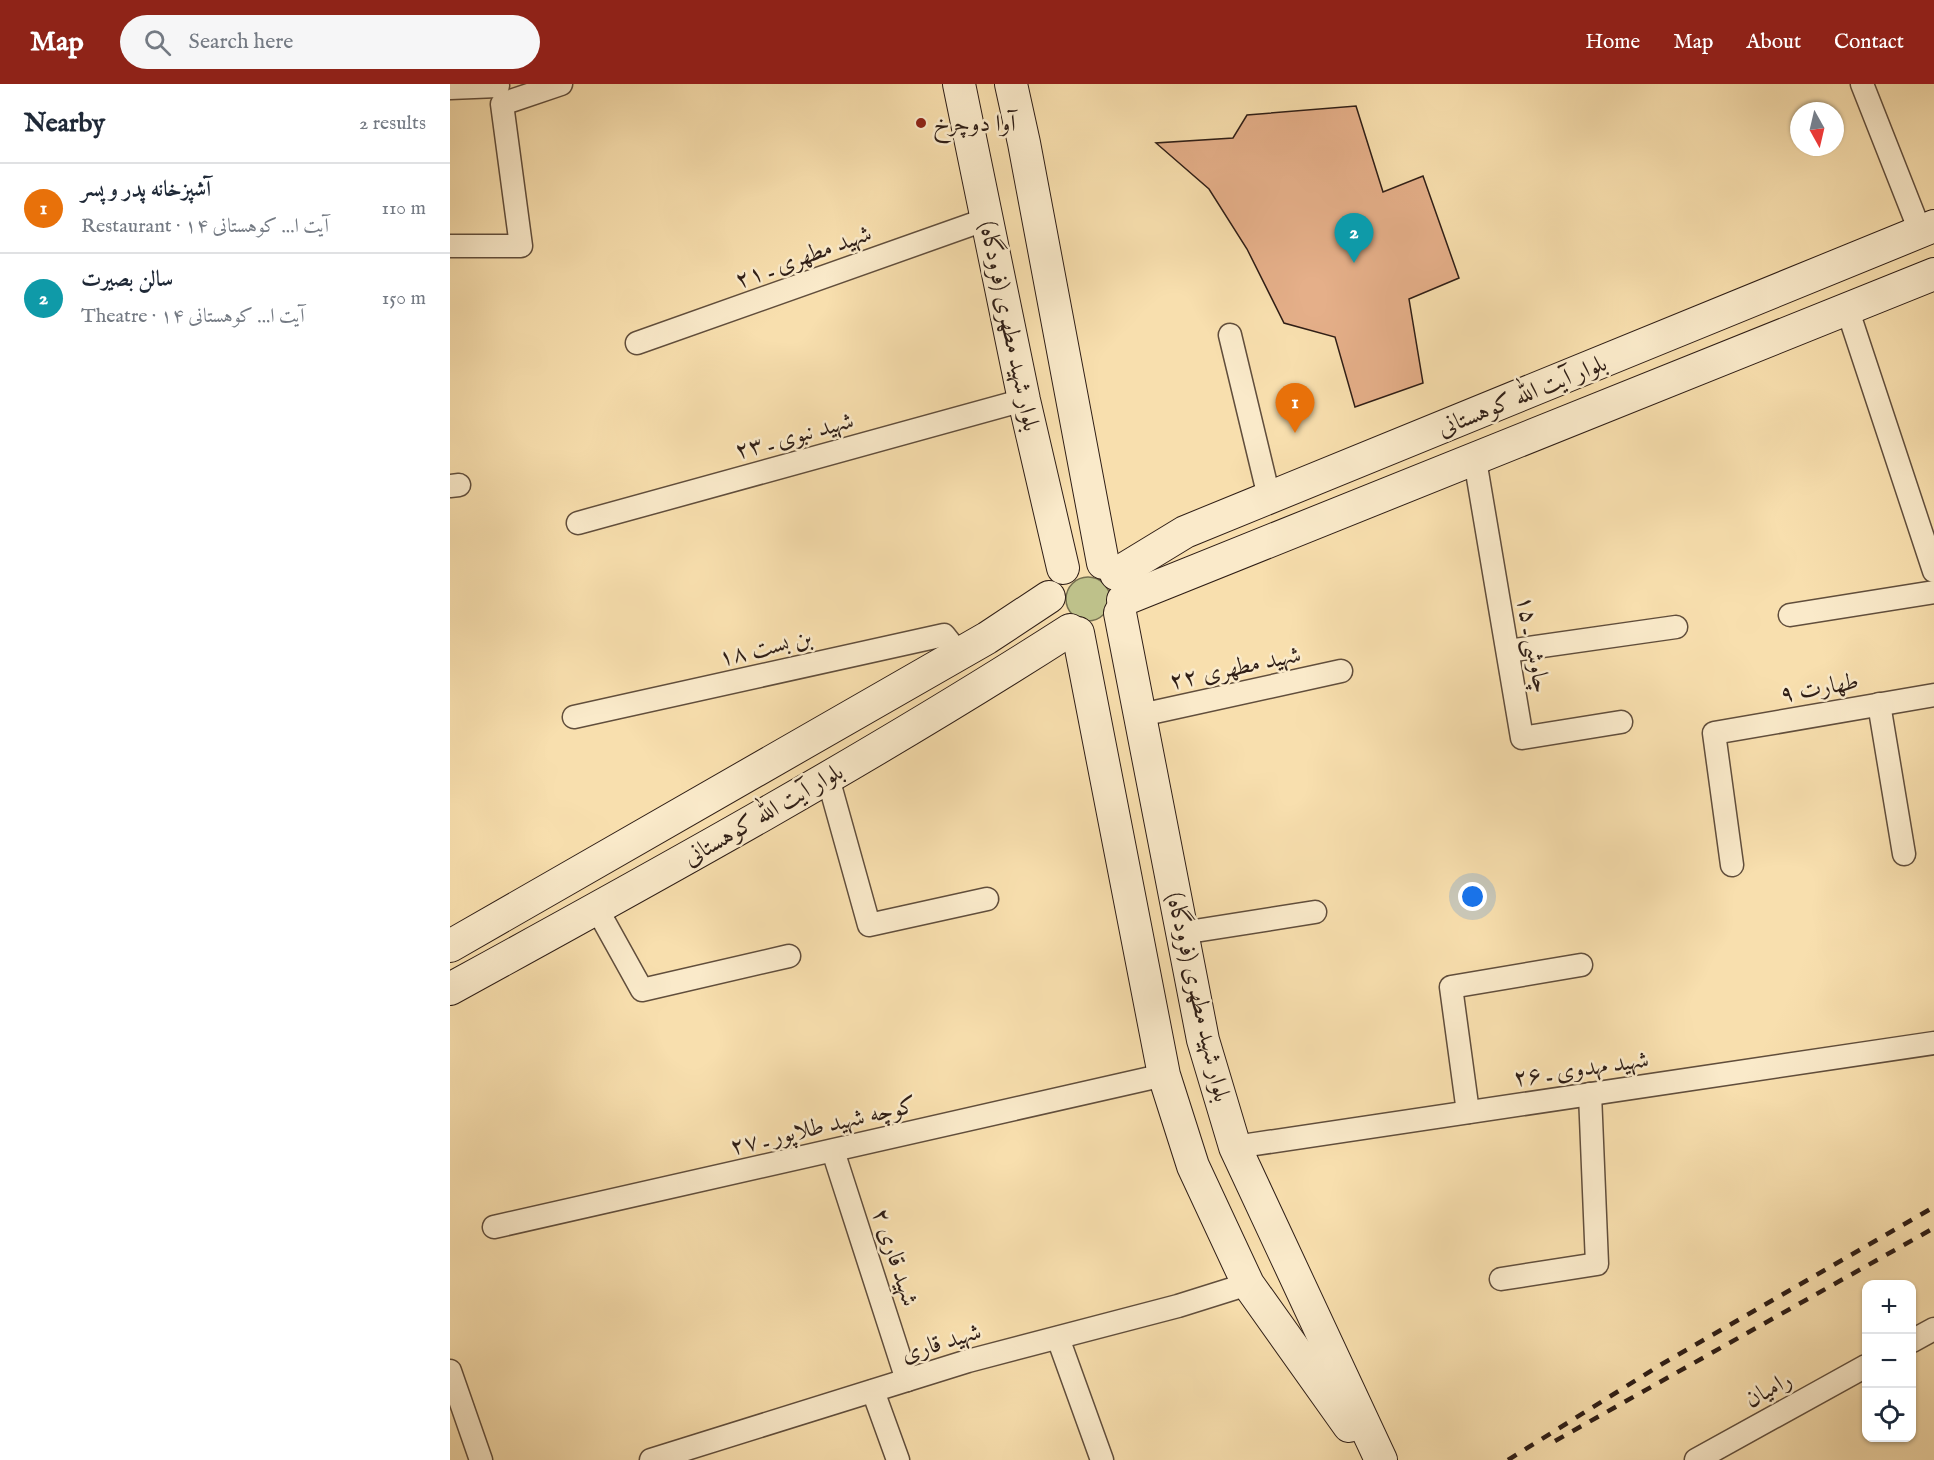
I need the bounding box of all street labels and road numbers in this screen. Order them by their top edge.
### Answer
street label: شهید مطهری ـ ۲۱ [731,218,876,296]
street label: بلوار شهید مطهری (فرودگاه) [971,218,1047,434]
street label: بلوار آیت الله کوهستانی [1431,344,1612,444]
street label: شهید نبوی ـ ۲۳ [731,406,857,467]
street label: چاوشی ـ ۱۵ [1509,593,1556,695]
street label: بن بست ۱۸ [716,623,816,674]
street label: شهید مطهری ۲۲ [1167,639,1304,698]
street label: طهارت ۹ [1777,666,1861,711]
street label: بلوار آیت الله کوهستانی [676,753,849,874]
street label: بلوار شهید مطهری (فرودگاه) [1158,889,1238,1105]
street label: شهید مهدوی ـ ۲۶ [1511,1045,1651,1094]
street label: کوچه شهید طلاپور ـ ۲۷ [727,1090,920,1163]
street label: شهید قاری ۲ [864,1204,925,1311]
street label: شهید قاری [898,1317,985,1370]
street label: رامیان [1740,1365,1798,1416]

